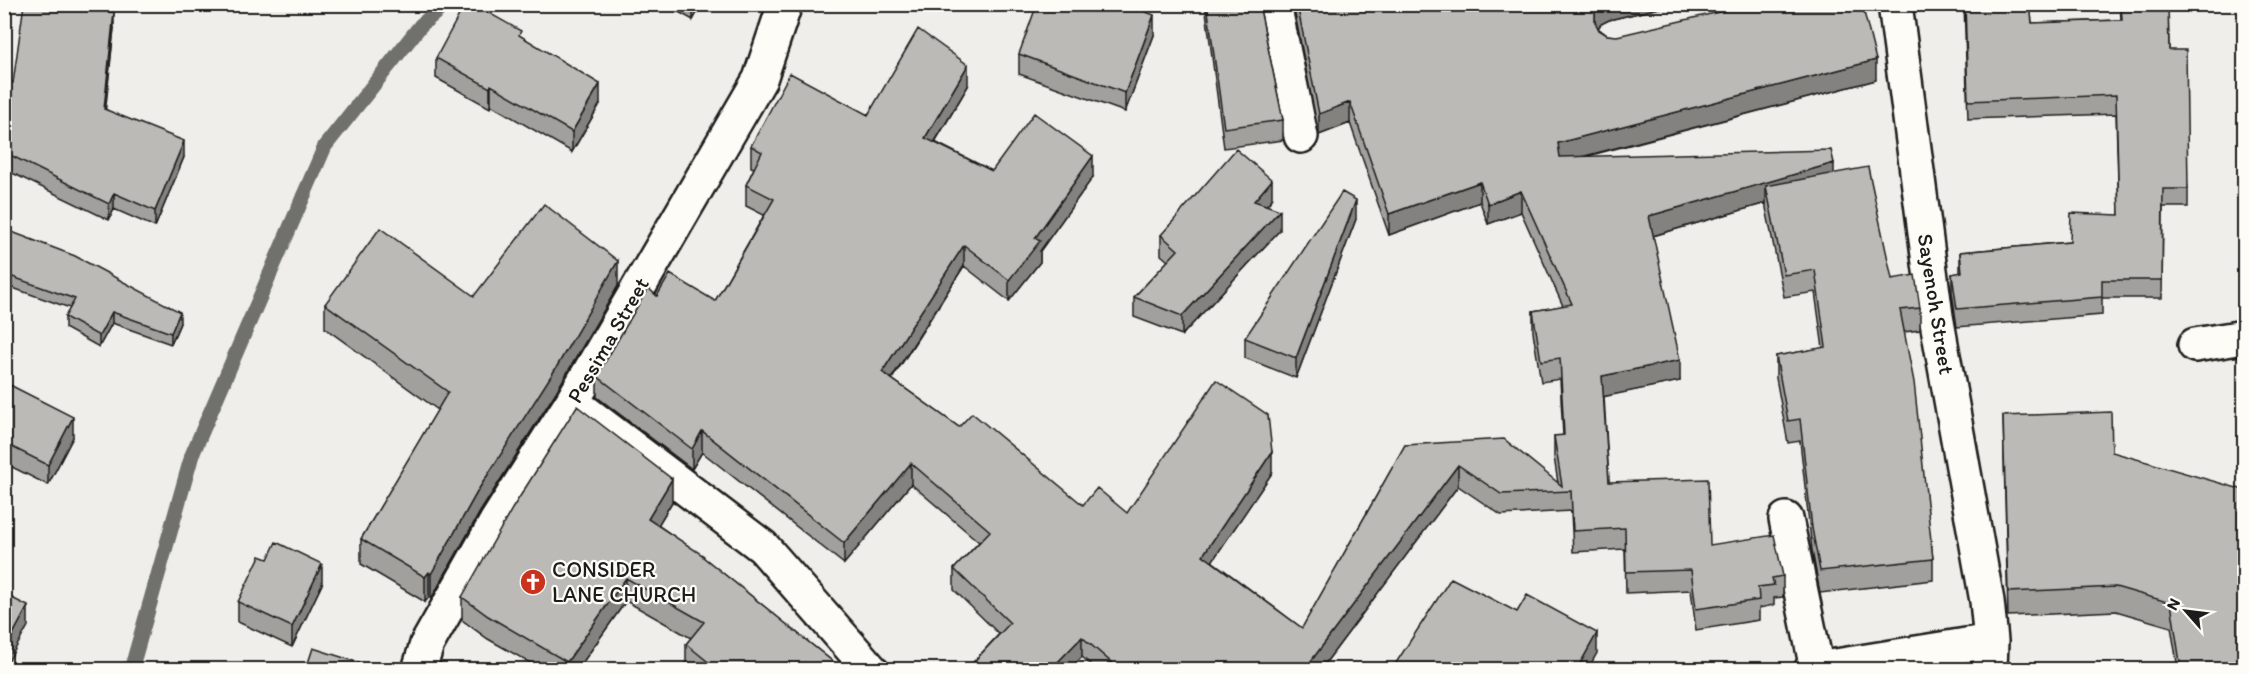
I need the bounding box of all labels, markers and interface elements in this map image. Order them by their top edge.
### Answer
street label: Sayenoh Street [1912,232,1960,376]
street label: Pessima Street [561,272,655,408]
place label: CONSIDER LANE CHURCH [552,556,696,608]
church icon: CONSIDER LANE CHURCH [518,567,548,597]
north arrow [2156,581,2216,641]
text: N [2162,595,2184,613]

